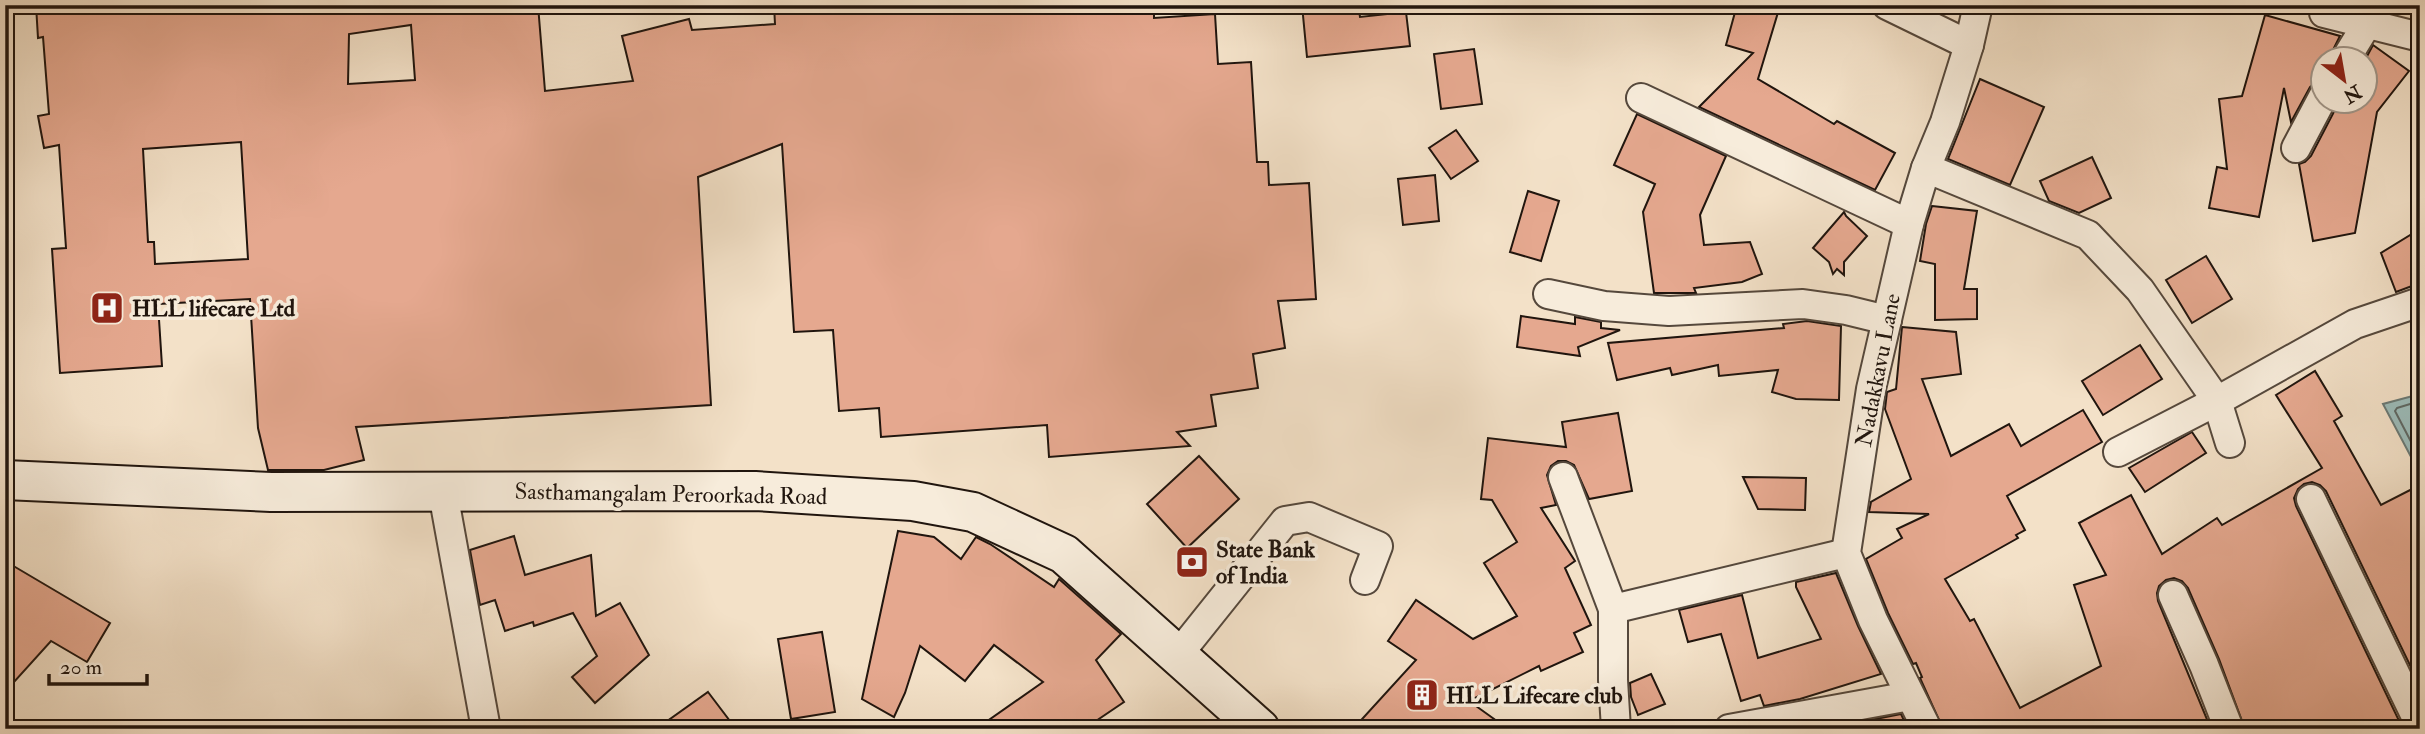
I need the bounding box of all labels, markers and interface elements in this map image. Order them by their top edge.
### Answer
north arrow [2310,46,2380,116]
text: N [2338,79,2367,109]
hospital icon: HLL lifecare Ltd [88,289,126,327]
street label: Nadakkavu Lane [1849,291,1907,449]
place label: HLL lifecare Ltd [132,294,296,323]
street label: Sasthamangalam Peroorkada Road [514,477,828,511]
place label: State Bank of India [1216,535,1316,590]
bank icon: State Bank of India [1173,543,1211,581]
scale bar [49,643,147,687]
text: 20 m [60,654,102,681]
building icon: HLL Lifecare club [1403,676,1441,714]
place label: HLL Lifecare club [1446,681,1623,710]

